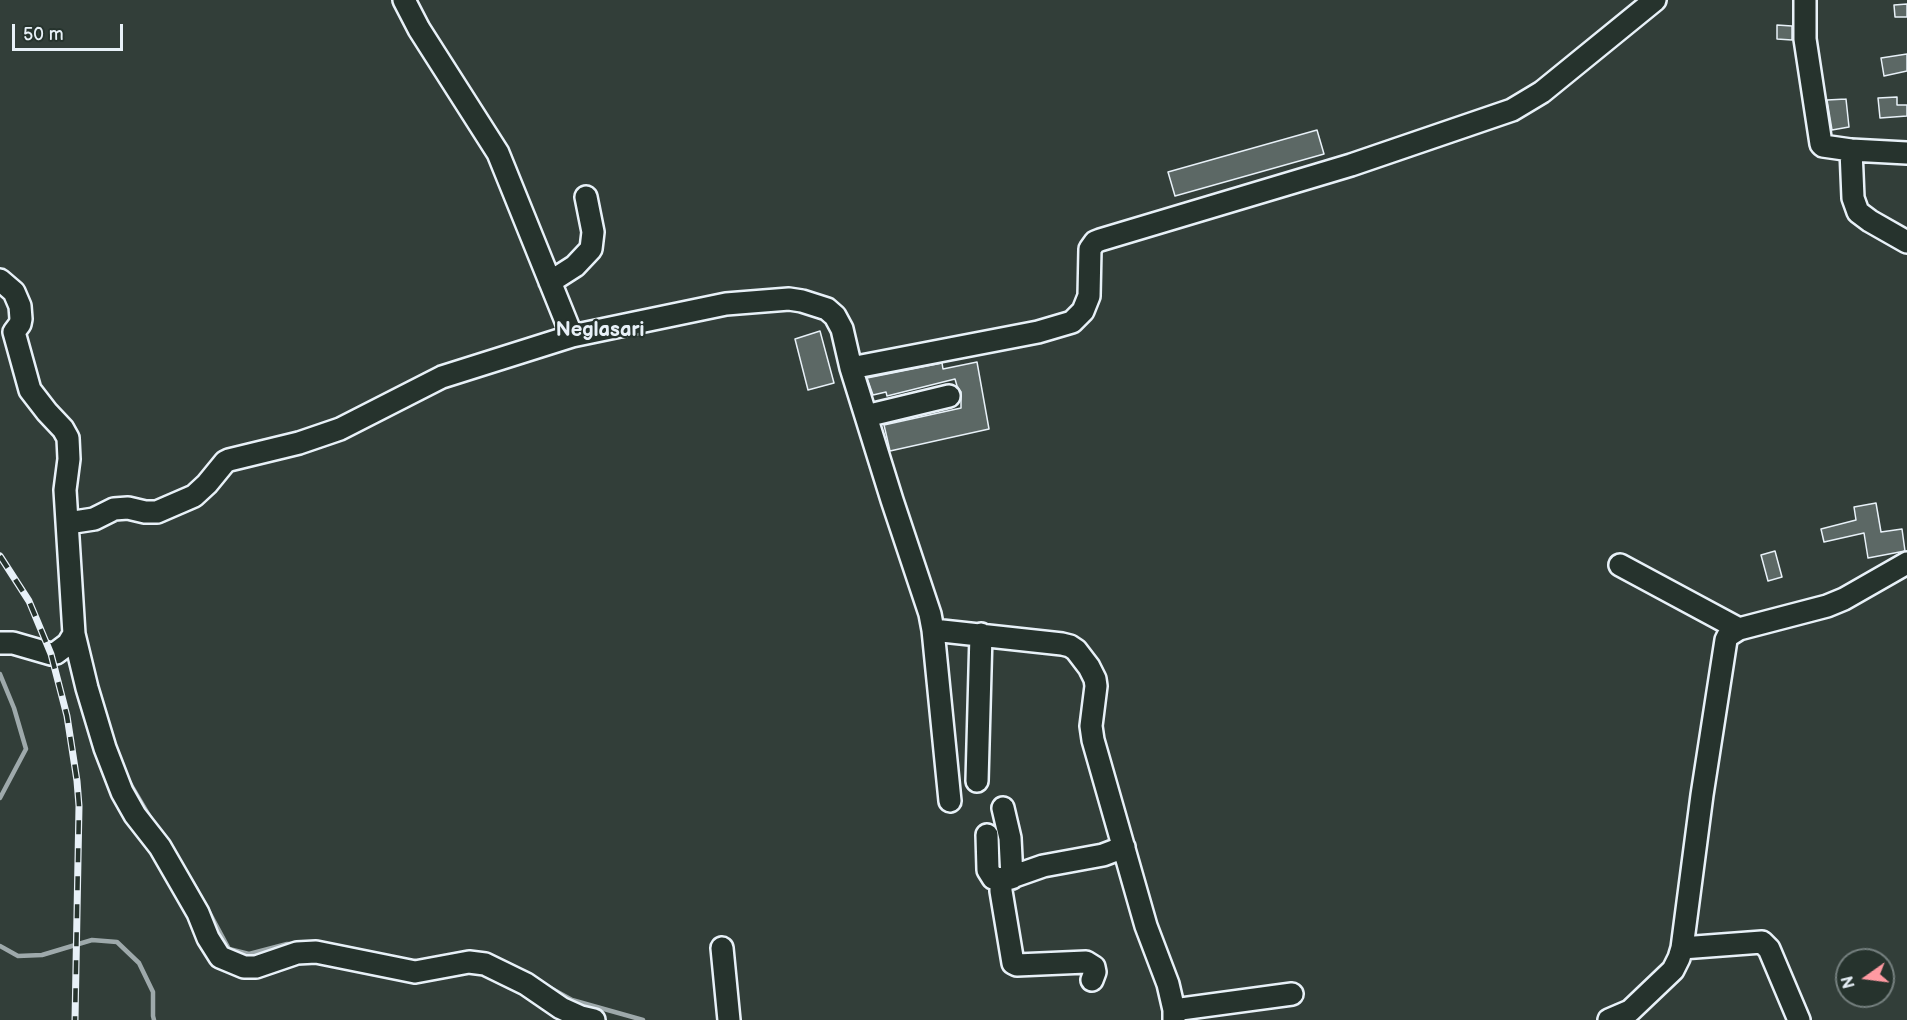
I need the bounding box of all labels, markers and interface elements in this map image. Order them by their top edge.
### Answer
scale bar [15,12,126,50]
text: 50 m [23,24,64,45]
district label: Neglasari [556,319,644,343]
north arrow [1835,948,1895,1008]
text: N [1838,974,1860,990]

